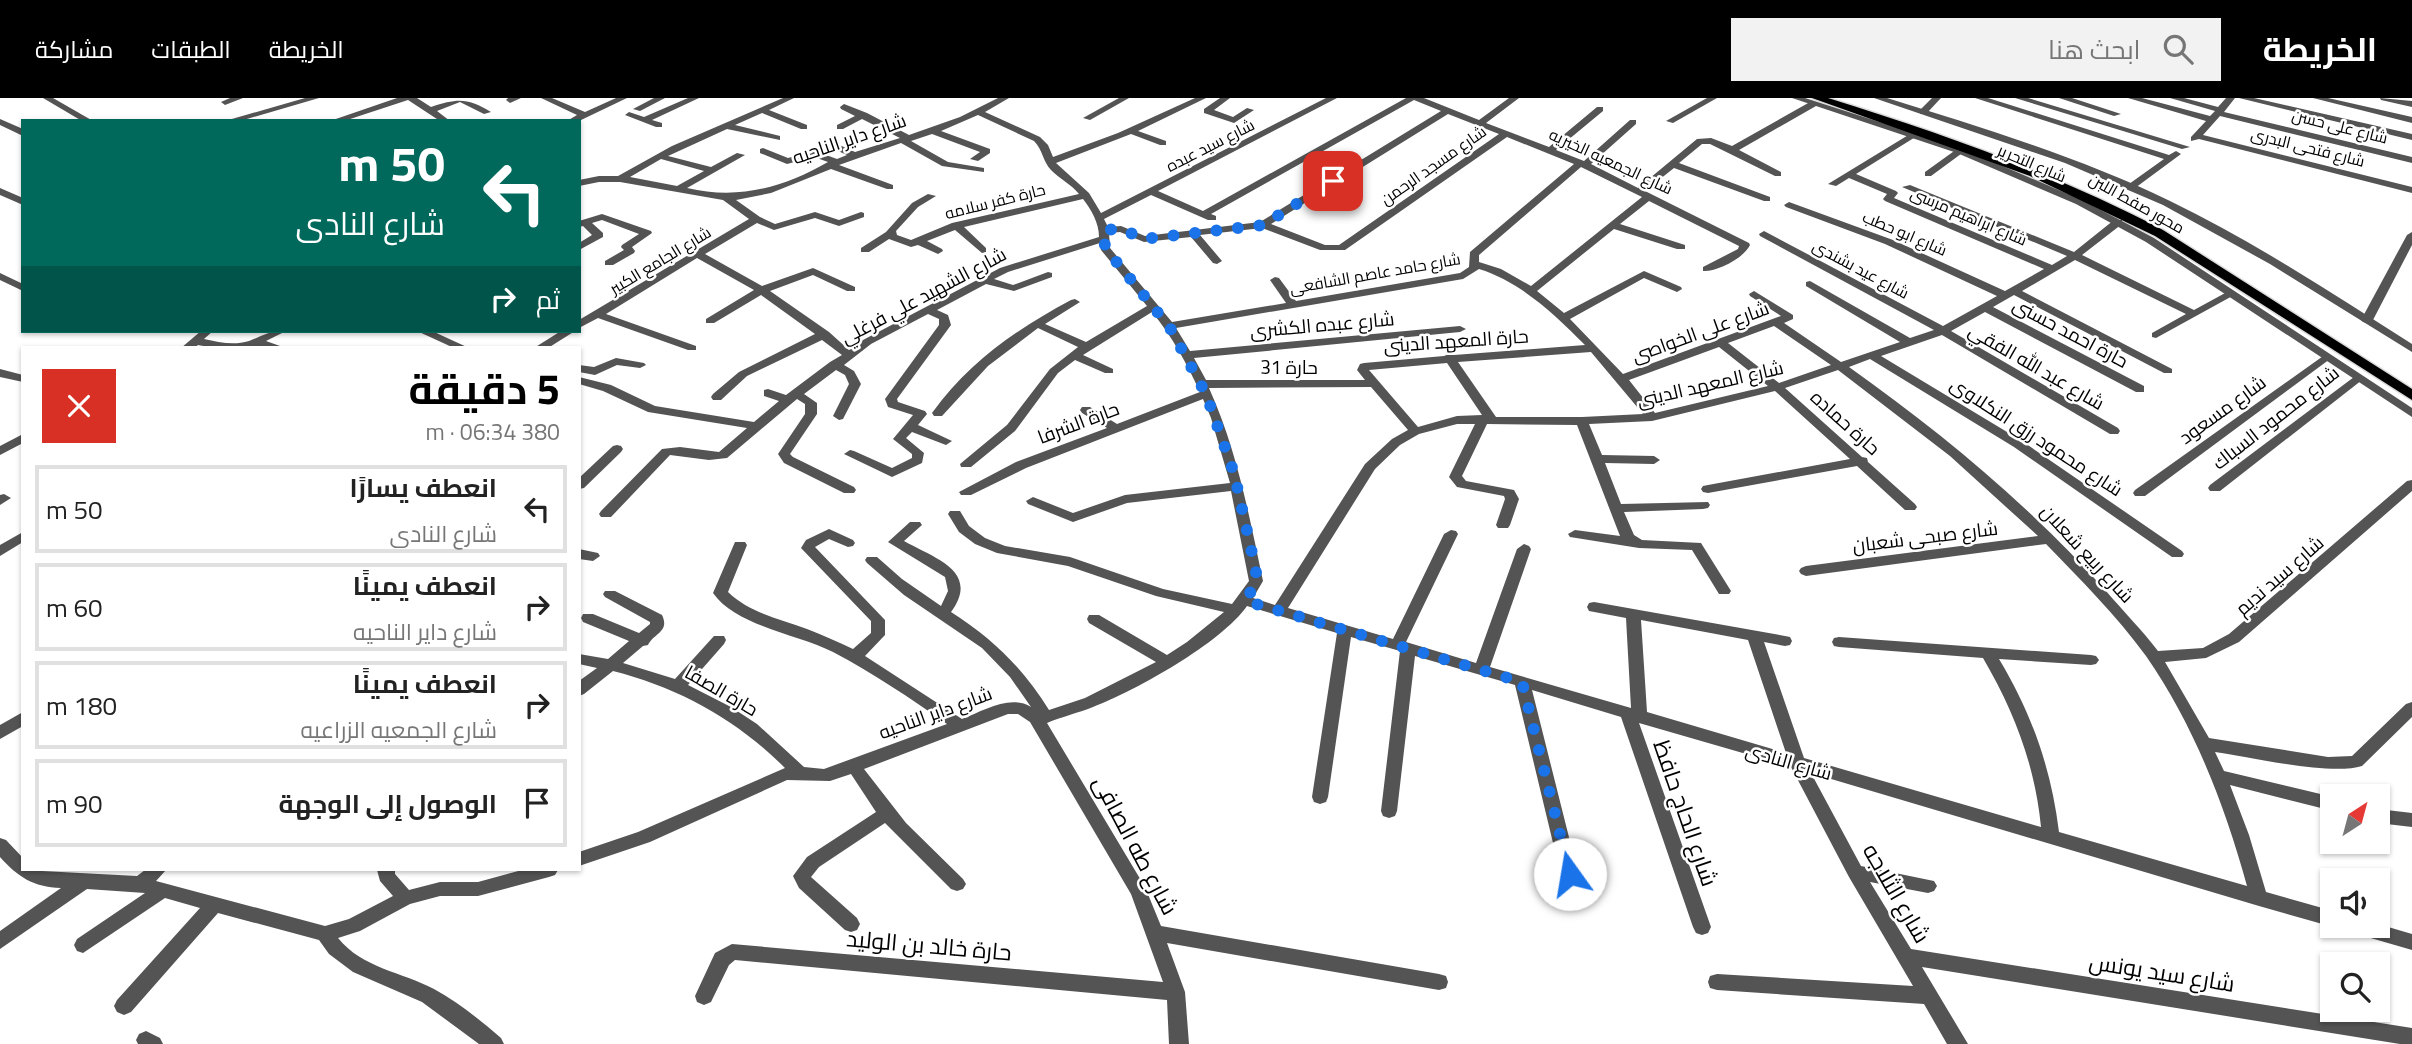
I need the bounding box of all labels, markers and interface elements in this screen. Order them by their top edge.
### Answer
search box [1731,18,2221,81]
text: الخريطة [2263,24,2377,74]
text: ابحث هنا [2048,30,2141,69]
icon: search [2159,30,2197,68]
text: مشاركة [35,31,113,67]
text: الطبقات [151,31,231,67]
text: الخريطة [269,31,344,67]
street label: شارع على حسن [2290,103,2390,149]
street label: شارع داير الناحيه [788,105,910,171]
street label: شارع سيد عبده [1162,112,1258,178]
street label: شارع مسجد الرحمن [1375,119,1491,211]
street label: شارع فتحى البدرى [2248,121,2368,173]
street label: شارع الجمعيه الخيريه [1545,122,1677,200]
text: 50 m [338,125,445,200]
street label: شارع التحرير [1993,137,2070,188]
icon: left [469,147,560,238]
pin [1303,151,1363,211]
icon: arrive [1314,162,1352,200]
street label: محور صفط اللبن [2085,167,2189,239]
street label: حارة كفر سلامه [942,177,1048,225]
street label: شارع ابراهيم مرسى [1907,181,2031,251]
text: شارع النادى [296,199,445,247]
street label: شارع ابو حطب [1859,204,1951,262]
street label: شارع الجامع الكبير [604,220,715,300]
street label: شارع عيد بشندى [1808,233,1914,305]
street label: شارع الشهيد علي فرغلي [835,239,1012,352]
street label: شارع حامد عاصم الشافعى [1288,246,1462,300]
icon: right [484,280,522,318]
text: ثم [536,280,560,319]
street label: حارة احمد حسنى [2008,289,2134,375]
street label: شارع على الخواصى [1627,293,1773,369]
street label: شارع عبده الكشرى [1249,303,1395,345]
street label: شارع عبد الله الفقي [1963,315,2110,418]
street label: حارة المعهد الدينى [1383,320,1529,360]
street label: حارة 31 [1260,352,1318,381]
street label: شارع المعهد الدينى [1634,352,1786,414]
text: 5 دقيقة [408,356,560,420]
street label: شارع محمود السباك [2205,358,2345,476]
street label: شارع مسعود [2172,367,2272,451]
button: close [42,369,116,443]
street label: شارع محمود رزق النكلاوى [1945,369,2129,503]
street label: حارة حماده [1804,383,1888,461]
street label: حارة الشرفا [1033,393,1123,451]
text: 380 m · 06:34 [425,414,560,449]
text: انعطف يسارًا [349,468,497,507]
text: 50 m [46,490,103,529]
icon: left [518,490,556,528]
street label: شارع ربيع شعلان [2034,497,2142,609]
street label: شارع صبحى شعبان [1851,513,1999,559]
text: شارع النادى [390,516,497,551]
street label: شارع سيد نديم [2228,528,2330,622]
text: انعطف يمينًا [353,566,497,605]
text: 60 m [46,588,103,627]
icon: right [518,588,556,626]
text: شارع داير الناحيه [353,614,497,649]
street label: حارة الصفا [680,657,764,723]
text: انعطف يمينًا [353,664,497,703]
street label: شارع داير الناحيه [874,678,996,746]
text: 180 m [46,686,117,725]
icon: right [518,686,556,724]
text: شارع الجمعيه الزراعيه [300,712,497,747]
street label: شارع الحاج حافظ [1645,735,1727,891]
street label: شارع النادى [1742,735,1836,787]
street label: شارع طه الصافى [1084,769,1188,921]
text: 90 m [46,784,103,823]
text: الوصول إلى الوجهة [278,784,497,823]
icon: arrive [518,784,556,822]
north arrow [2320,784,2390,854]
map controls [2320,784,2390,1022]
street label: شارع الثلاجه [1854,836,1940,950]
position arrow [1533,837,1607,911]
button: sound [2320,868,2390,938]
street label: حارة خالد بن الوليد [845,920,1013,970]
street label: شارع سيد يونس [2087,943,2237,1001]
button: search [2320,952,2390,1022]

